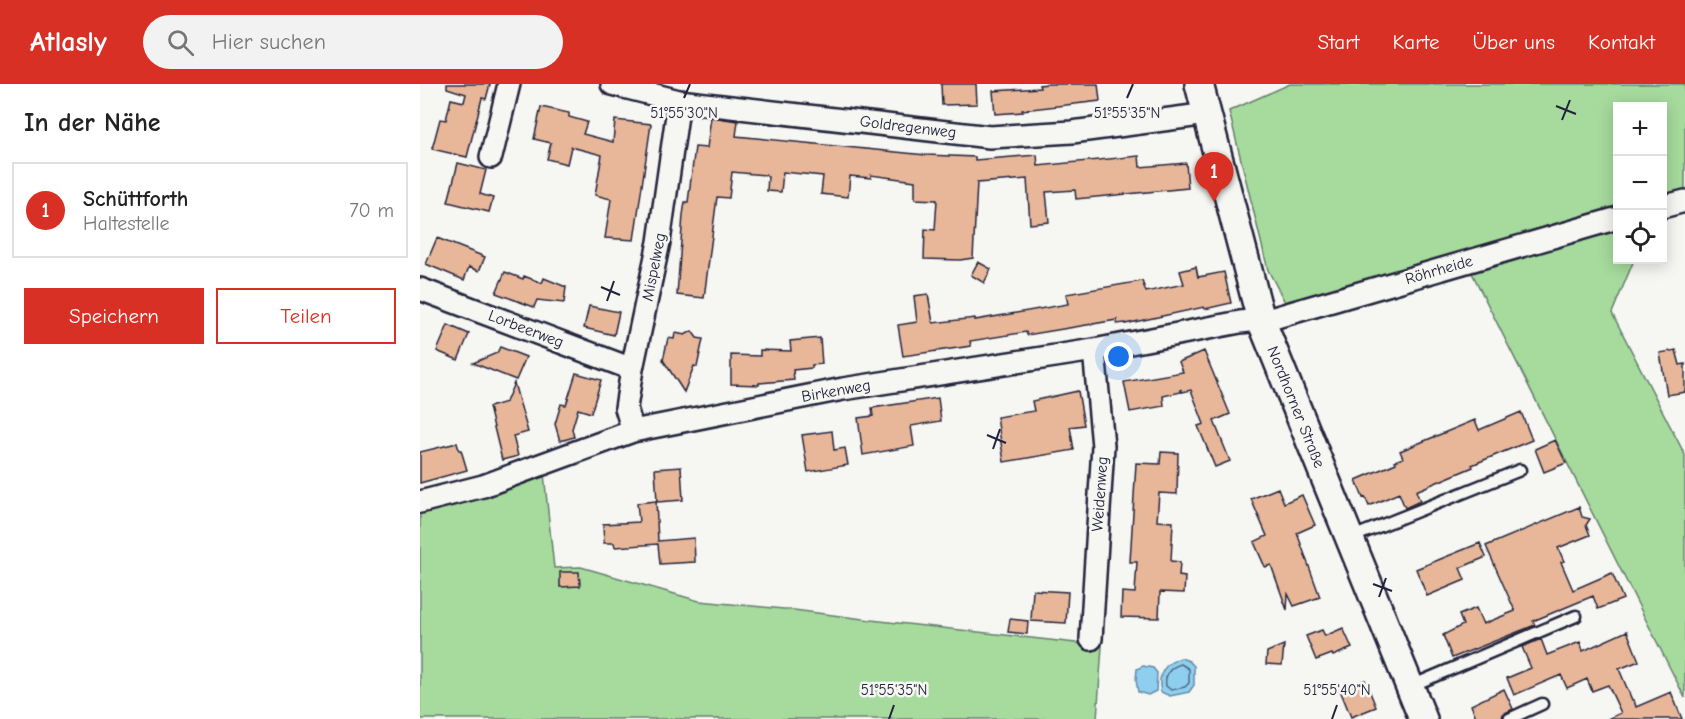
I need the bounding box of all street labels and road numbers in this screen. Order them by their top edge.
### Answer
street label: Goldregenweg [859,112,957,142]
street label: Mispelweg [639,231,669,303]
street label: Röhrheide [1403,252,1475,288]
street label: Lorbeerweg [486,306,566,352]
street label: Nordhorner Straße [1263,344,1329,470]
street label: Birkenweg [800,376,872,406]
street label: Weidenweg [1088,456,1112,532]

